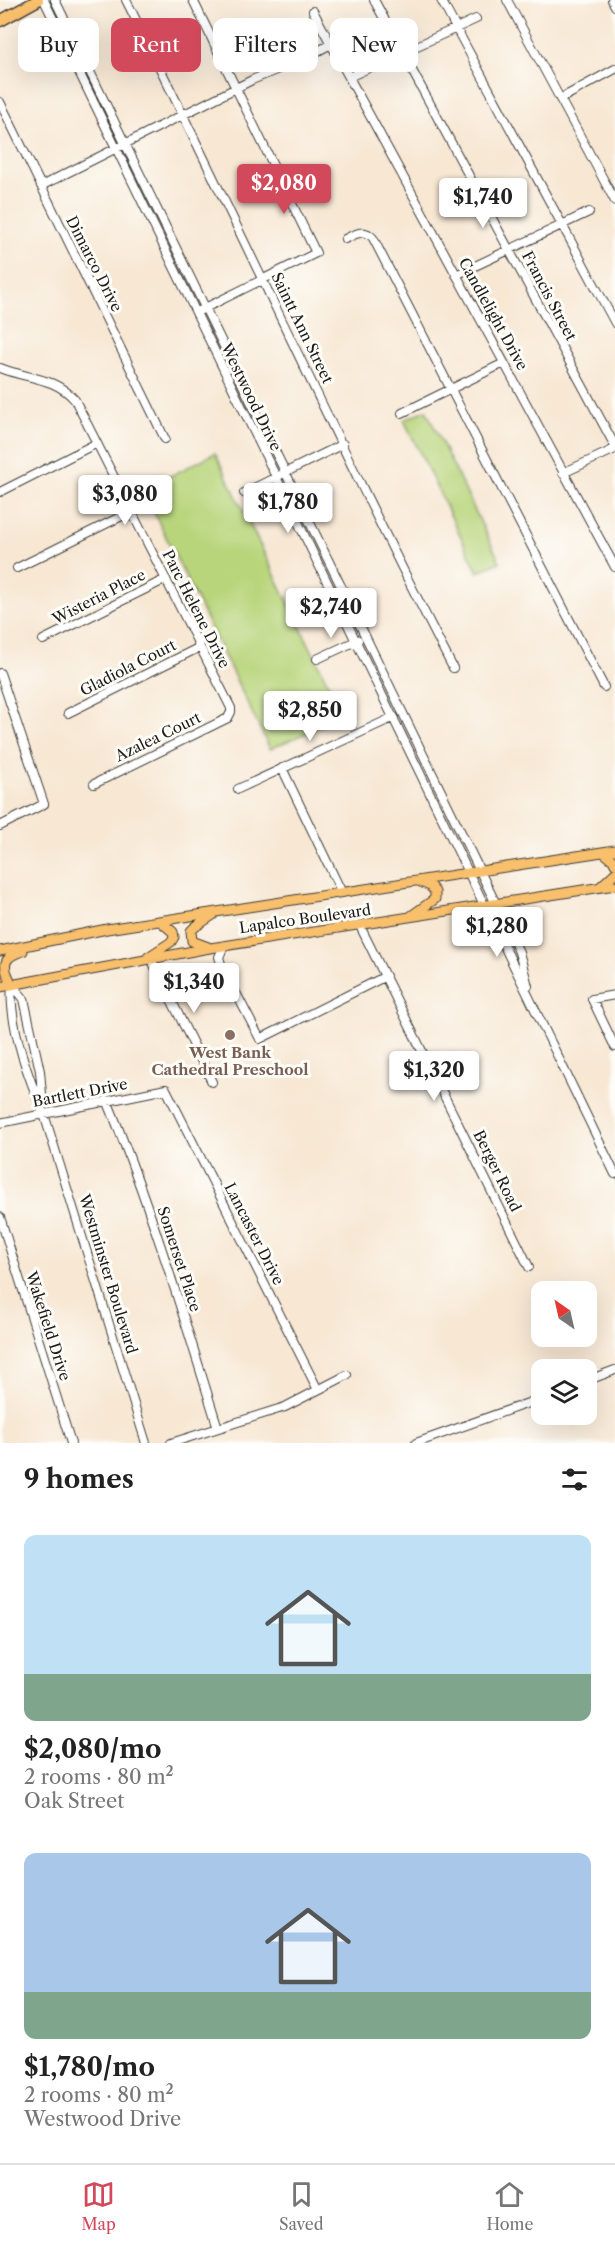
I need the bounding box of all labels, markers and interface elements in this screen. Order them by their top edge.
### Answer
chip: Buy [18,18,99,72]
chip: Rent [111,18,201,72]
chip: Filters [213,18,318,72]
chip: New [330,18,418,72]
pin: $2,080 [235,164,333,215]
text: $2,080 [251,171,317,195]
pin: $1,740 [434,178,532,229]
text: $1,740 [453,185,513,209]
street label: Dimarco Drive [62,213,127,315]
street label: Francis Street [518,248,581,344]
street label: Candlelight Drive [455,254,532,373]
street label: Saintt Ann Street [267,269,338,387]
street label: Westwood Drive [217,339,286,454]
pin: $3,080 [76,475,174,526]
text: $3,080 [92,482,158,506]
pin: $1,780 [239,483,337,534]
text: $1,780 [258,490,318,514]
street label: Parc Helene Drive [158,546,234,671]
street label: Wisteria Place [48,565,149,629]
pin: $2,740 [282,588,380,639]
text: $2,740 [300,595,362,619]
street label: Gladiola Court [77,635,180,700]
pin: $2,850 [261,691,359,742]
text: $2,850 [278,698,342,722]
street label: Azalea Court [111,707,204,766]
street label: Lapalco Boulevard [238,900,372,937]
pin: $1,280 [448,907,546,958]
text: $1,280 [466,914,528,938]
pin: $1,340 [145,963,243,1014]
text: $1,340 [163,970,225,994]
marker: West Bank Cathedral Preschool [223,1028,237,1042]
place label: West Bank Cathedral Preschool [151,1043,309,1079]
pin: $1,320 [385,1051,483,1102]
text: $1,320 [403,1058,465,1082]
street label: Bartlett Drive [31,1074,129,1111]
street label: Berger Road [470,1127,525,1215]
street label: Lancaster Drive [221,1180,288,1288]
street label: Westminster Boulevard [75,1191,142,1356]
street label: Somerset Place [153,1204,205,1314]
street label: Wakefield Drive [22,1268,75,1383]
north arrow [531,1281,597,1347]
map controls [531,1281,597,1425]
button: layers [531,1359,597,1425]
text: 9 homes [24,1463,134,1495]
icon: filters [558,1463,591,1496]
icon: home [254,1574,362,1682]
text: $2,080/mo [24,1733,162,1765]
text: 2 rooms · 80 m² [24,1765,174,1789]
text: Oak Street [24,1789,124,1813]
icon: home [254,1892,362,2000]
text: $1,780/mo [24,2051,155,2083]
text: 2 rooms · 80 m² [24,2083,174,2107]
text: Westwood Drive [24,2107,181,2131]
tab: Map [82,2178,116,2234]
tab: Saved [279,2178,323,2234]
tab: Home [486,2178,533,2234]

